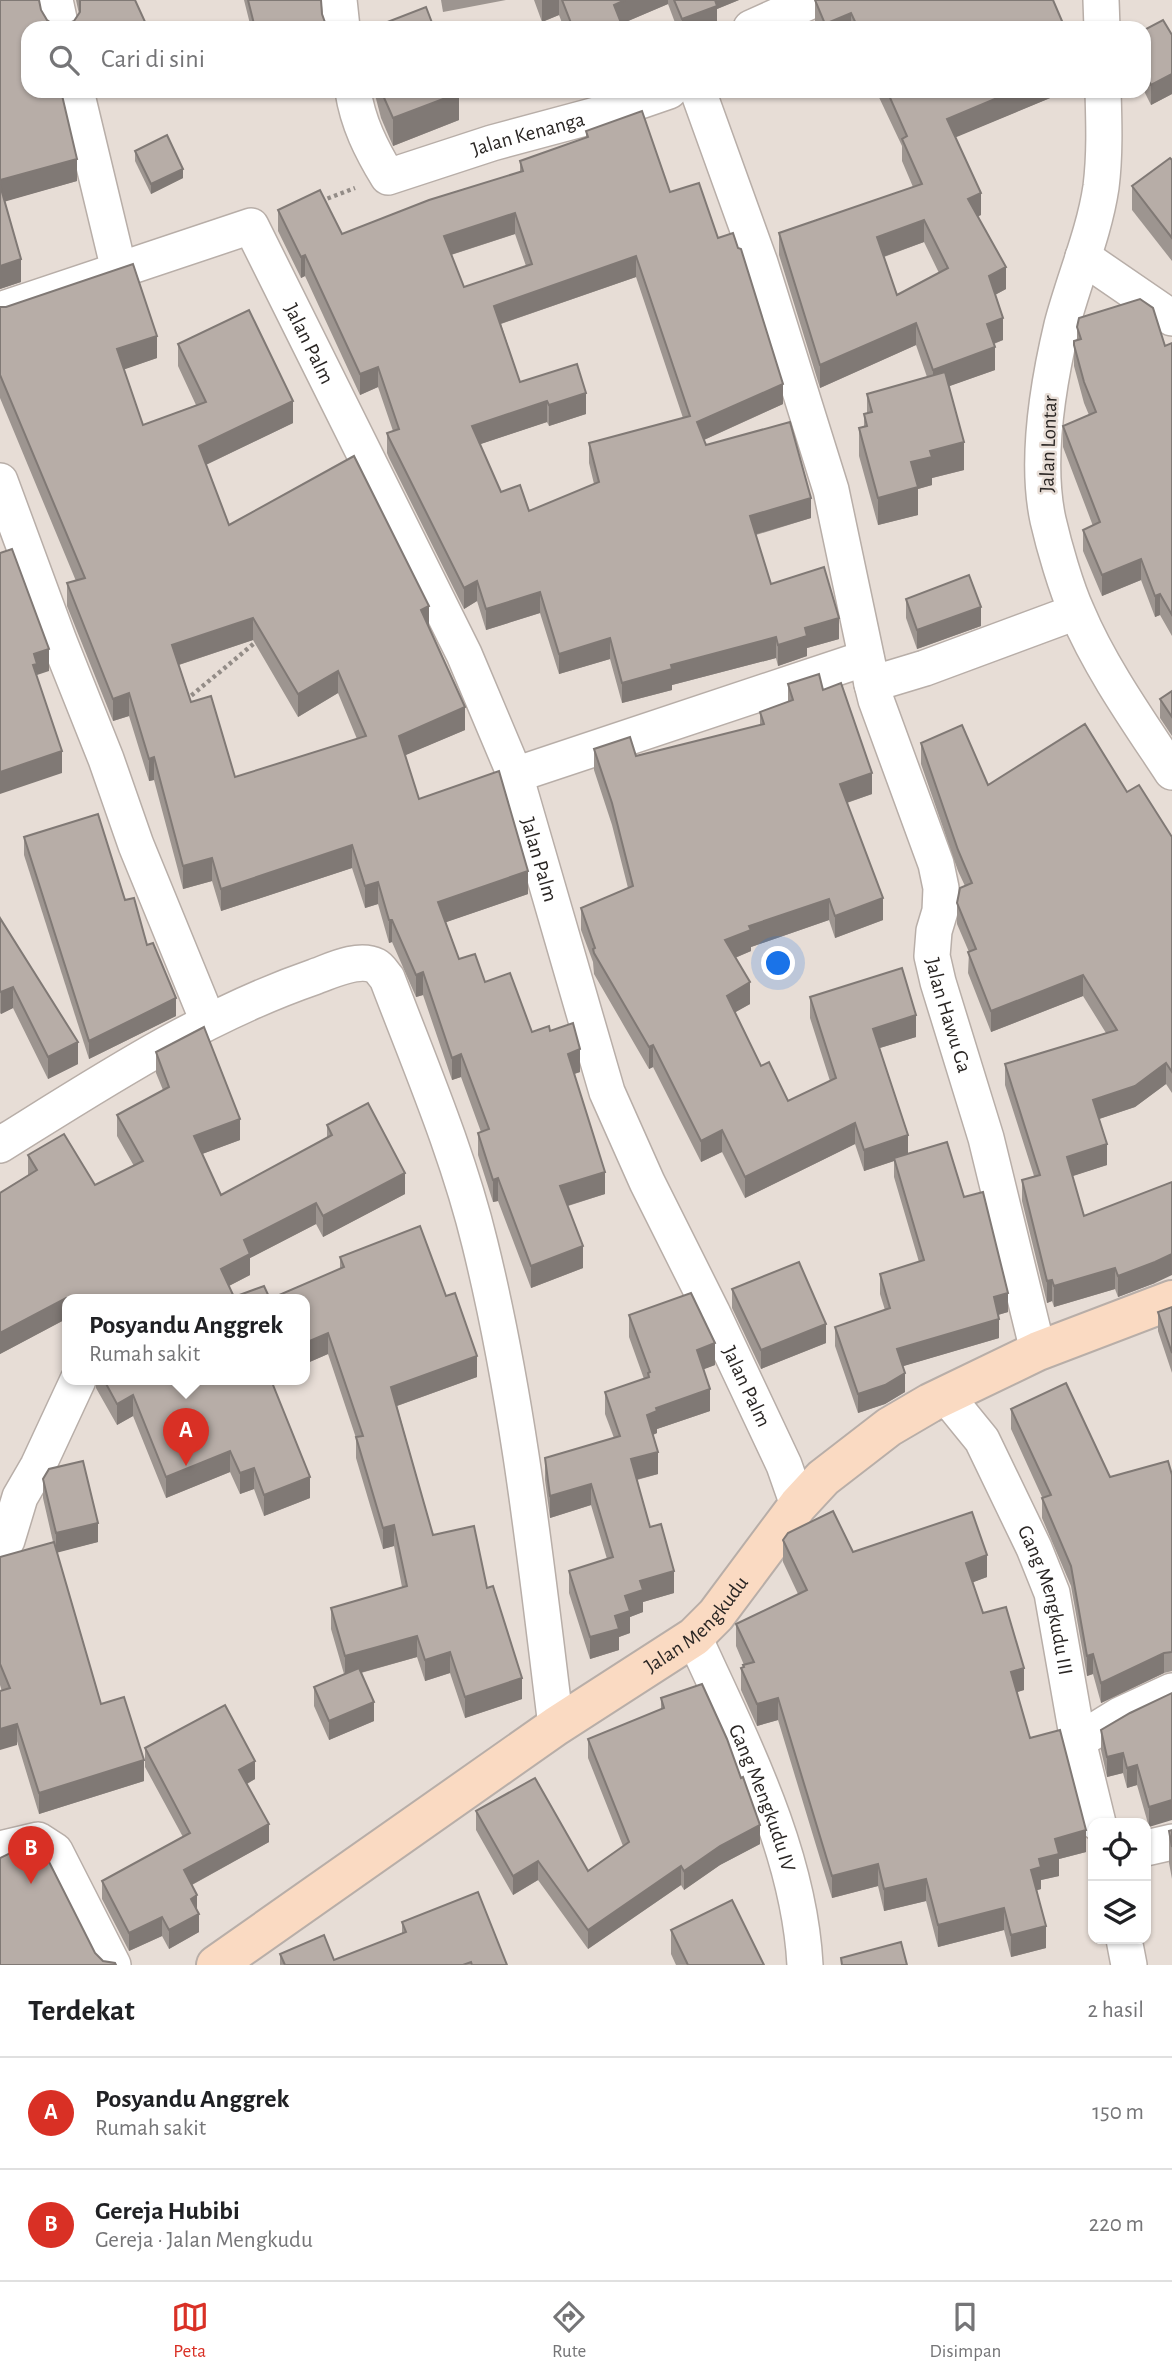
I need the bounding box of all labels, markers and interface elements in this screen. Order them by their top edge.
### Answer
search box [21,21,1151,98]
icon: search [45,41,83,79]
text: Cari di sini [101,46,205,72]
street label: Jalan Kenanga [469,109,587,160]
street label: Jalan Palm [280,300,338,387]
street label: Jalan Lontar [1036,395,1061,493]
street label: Jalan Palm [517,815,561,904]
your location [761,946,795,980]
street label: Jalan Hawu Ga [922,956,975,1075]
popup [62,1294,310,1385]
text: Posyandu Anggrek [89,1312,283,1338]
text: Rumah sakit [89,1343,200,1366]
street label: Jalan Palm [718,1343,774,1430]
pin: A [163,1408,209,1466]
street label: Gang Mengkudu III [1014,1522,1076,1677]
street label: Jalan Mengkudu [641,1572,752,1677]
street label: Gang Mengkudu IV [724,1721,799,1874]
map controls [1088,1818,1151,1944]
button: locate [1088,1818,1151,1881]
pin: B [8,1826,54,1884]
button: layers [1088,1881,1151,1944]
text: Terdekat [28,1996,135,2026]
text: 2 hasil [1087,1999,1144,2022]
text: Posyandu Anggrek [95,2086,289,2112]
text: A [44,2101,58,2124]
text: 150 m [1092,2101,1144,2124]
text: Rumah sakit [95,2117,206,2140]
text: Gereja Hubibi [95,2198,240,2224]
text: B [44,2213,58,2236]
text: 220 m [1089,2213,1144,2236]
text: Gereja · Jalan Mengkudu [95,2229,313,2252]
tab: Peta [171,2298,209,2363]
tab: Rute [550,2298,588,2363]
tab: Disimpan [930,2298,1001,2363]

